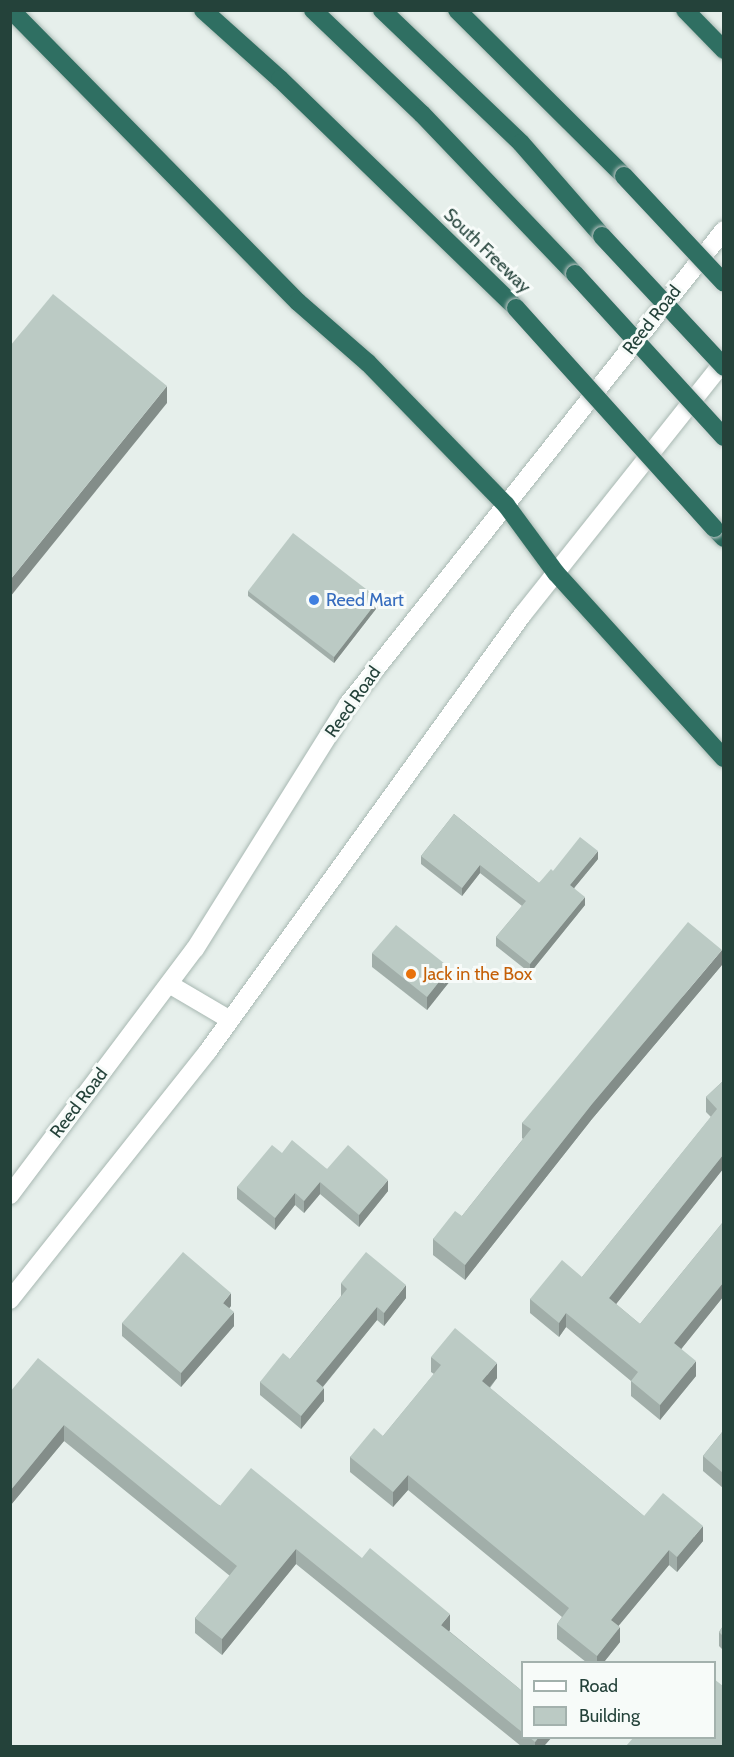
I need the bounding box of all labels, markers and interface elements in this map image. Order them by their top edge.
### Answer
street label: South Freeway [439,204,535,298]
street label: Reed Road [618,281,686,359]
place label: Reed Mart [326,589,404,611]
marker: Reed Mart [307,593,321,607]
street label: Reed Road [321,662,385,742]
place label: Jack in the Box [423,963,532,985]
marker: Jack in the Box [404,967,418,981]
street label: Reed Road [46,1064,112,1142]
legend [521,1661,716,1739]
text: Road [579,1675,618,1697]
text: Building [579,1705,640,1727]

